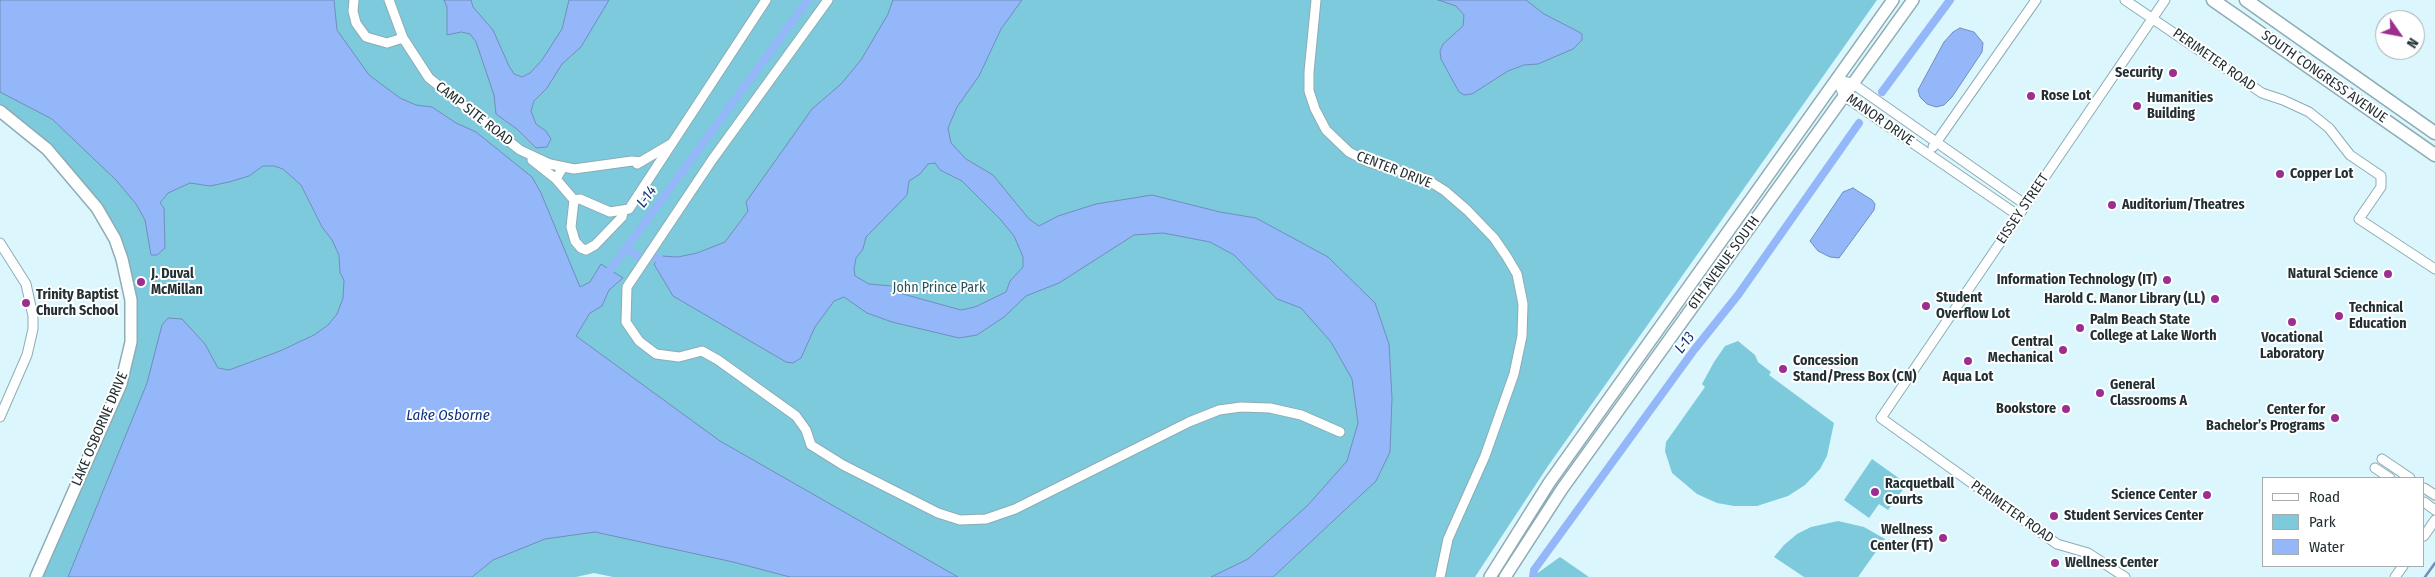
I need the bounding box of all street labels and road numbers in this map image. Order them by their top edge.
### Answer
street label: PERIMETER ROAD [2169,25,2259,95]
street label: SOUTH CONGRESS AVENUE [2258,27,2390,127]
street label: CAMP SITE ROAD [432,79,516,149]
street label: MANOR DRIVE [1843,91,1917,149]
street label: CENTER DRIVE [1354,148,1434,192]
street label: EISSEY STREET [1993,171,2053,247]
street label: 6TH AVENUE SOUTH [1685,213,1763,313]
street label: LAKE OSBORNE DRIVE [68,370,132,488]
street label: PERIMETER ROAD [1967,477,2057,547]

